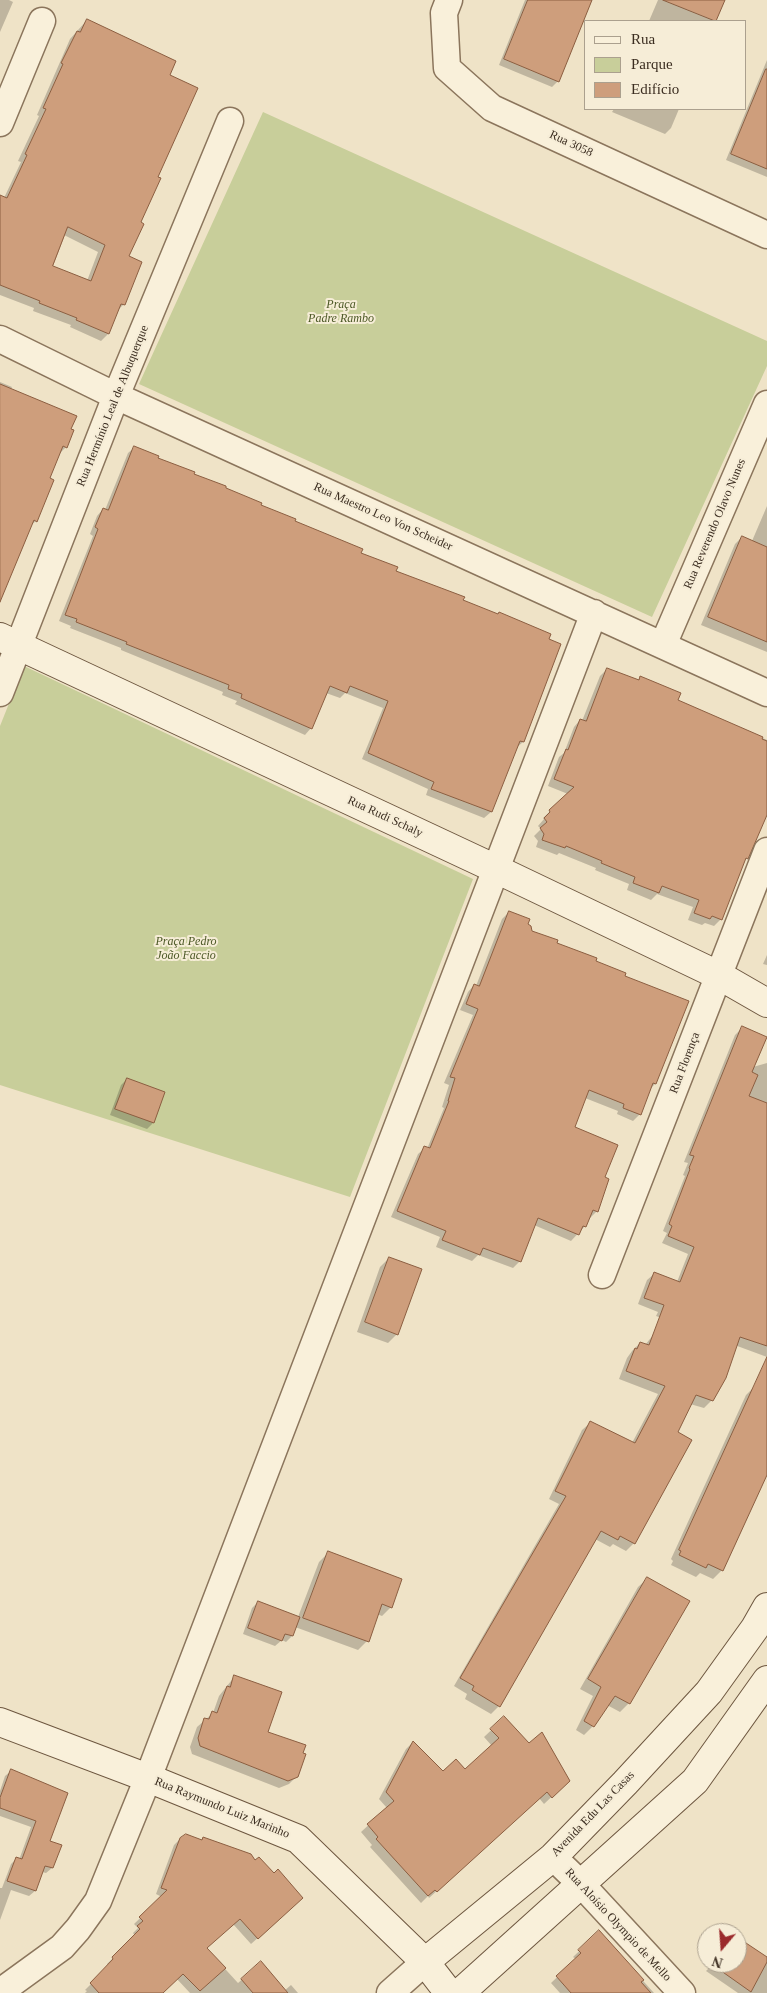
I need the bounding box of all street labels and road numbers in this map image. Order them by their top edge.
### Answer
street label: Rua 3058 [547,128,595,160]
street label: Rua Hermínio Leal de Albuquerque [74,323,152,489]
street label: Rua Reverendo Olavo Nunes [681,457,749,591]
street label: Rua Maestro Leo Von Scheider [311,480,455,554]
street label: Rua Rudi Schaly [345,793,425,841]
street label: Rua Florença [667,1030,703,1096]
street label: Avenida Edu Las Casas [548,1768,638,1860]
street label: Rua Raymundo Luiz Marinho [152,1774,292,1842]
street label: Rua Aloísio Olympio de Mello [562,1865,674,1985]

